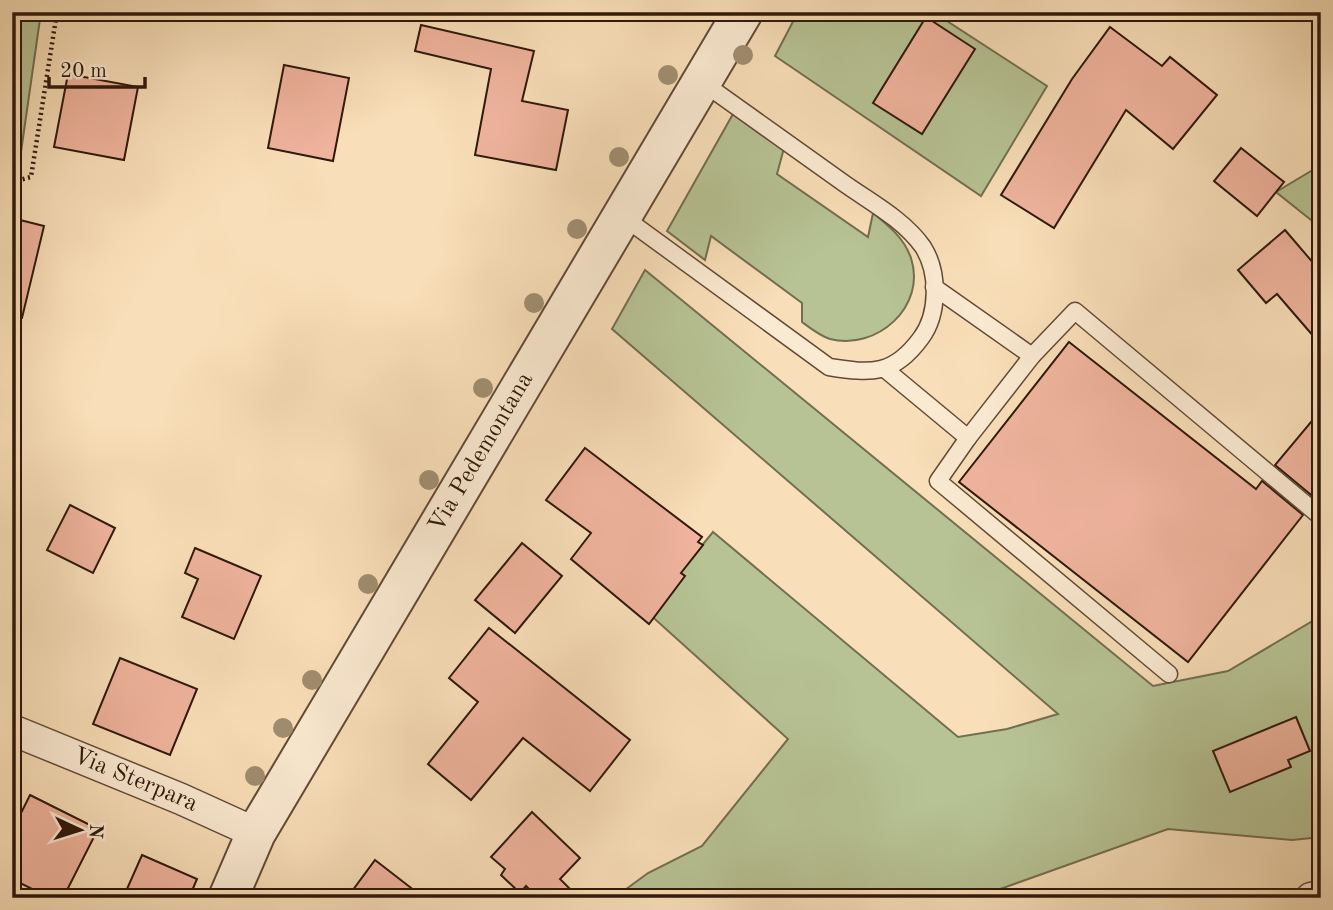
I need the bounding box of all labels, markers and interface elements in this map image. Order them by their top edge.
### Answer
scale bar [49,46,145,90]
text: 20 m [60,61,107,82]
street label: Via Pedemontana [425,368,538,537]
street label: Via Sterpara [69,744,201,817]
north arrow [46,794,116,864]
text: N [84,823,104,839]

